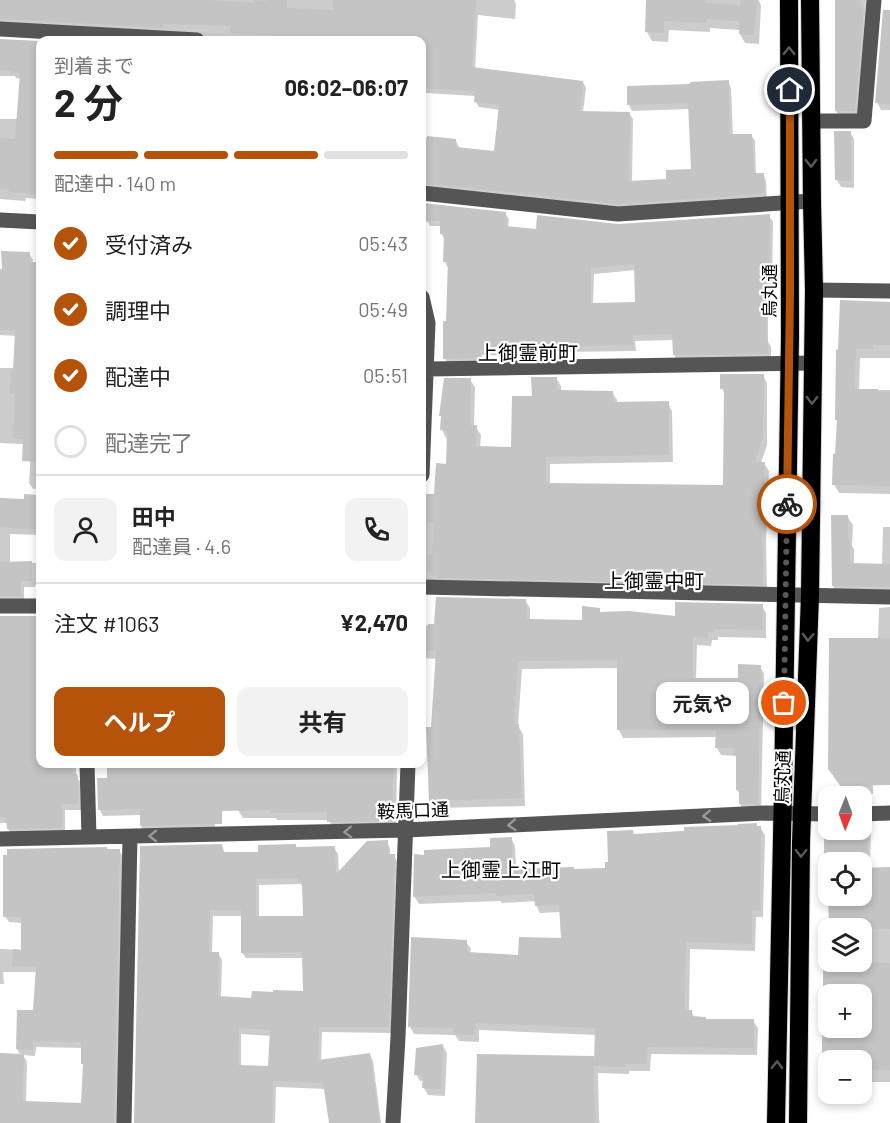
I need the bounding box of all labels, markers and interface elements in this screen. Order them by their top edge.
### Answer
one-way arrow [783,46,795,55]
text: 到着まで [54,53,134,77]
pin [764,64,815,115]
icon: home [773,73,806,106]
text: 06:02–06:07 [284,74,408,100]
text: 2 分 [54,78,123,125]
one-way arrow [805,159,817,168]
text: 配達中 · 140 m [54,171,176,195]
icon: check [54,227,87,260]
text: 受付済み [105,231,193,257]
text: 05:43 [358,231,408,255]
street label: 烏丸通 [758,264,780,318]
icon: check [54,293,87,326]
text: 調理中 [105,297,171,323]
text: 05:49 [358,297,408,321]
district label: 上御霊前町 [478,340,578,364]
icon: check [54,359,87,392]
text: 配達中 [105,363,171,389]
text: 05:51 [363,363,408,387]
one-way arrow [806,396,818,405]
text: 配達完了 [105,429,193,455]
courier [757,474,817,534]
icon: bike [771,488,804,521]
button: person [54,498,117,561]
button: phone [345,498,408,561]
text: 田中 [132,503,176,529]
text: 配達員 · 4.6 [132,534,231,558]
district label: 上御霊中町 [604,568,704,592]
text: ¥2,470 [340,609,408,635]
text: 注文 #1063 [54,610,160,636]
one-way arrow [802,633,814,642]
pin [758,677,809,728]
callout: 元気や [655,682,748,724]
icon: bag [767,686,800,719]
button: ヘルプ [54,687,225,756]
button: 共有 [237,687,408,756]
text: 元気や [673,691,733,715]
street label: 烏丸通 [770,750,794,804]
north arrow [818,786,872,840]
map controls [818,786,872,1104]
street label: 鞍馬口通 [377,798,449,822]
one-way arrow [702,810,711,823]
one-way arrow [508,819,517,832]
one-way arrow [343,825,352,838]
one-way arrow [148,830,157,842]
one-way arrow [795,849,807,858]
button: locate [818,852,872,906]
district label: 上御霊上江町 [441,857,561,881]
button: layers [818,918,872,972]
button: + [818,984,872,1038]
button: − [818,1050,872,1104]
one-way arrow [771,1060,783,1069]

